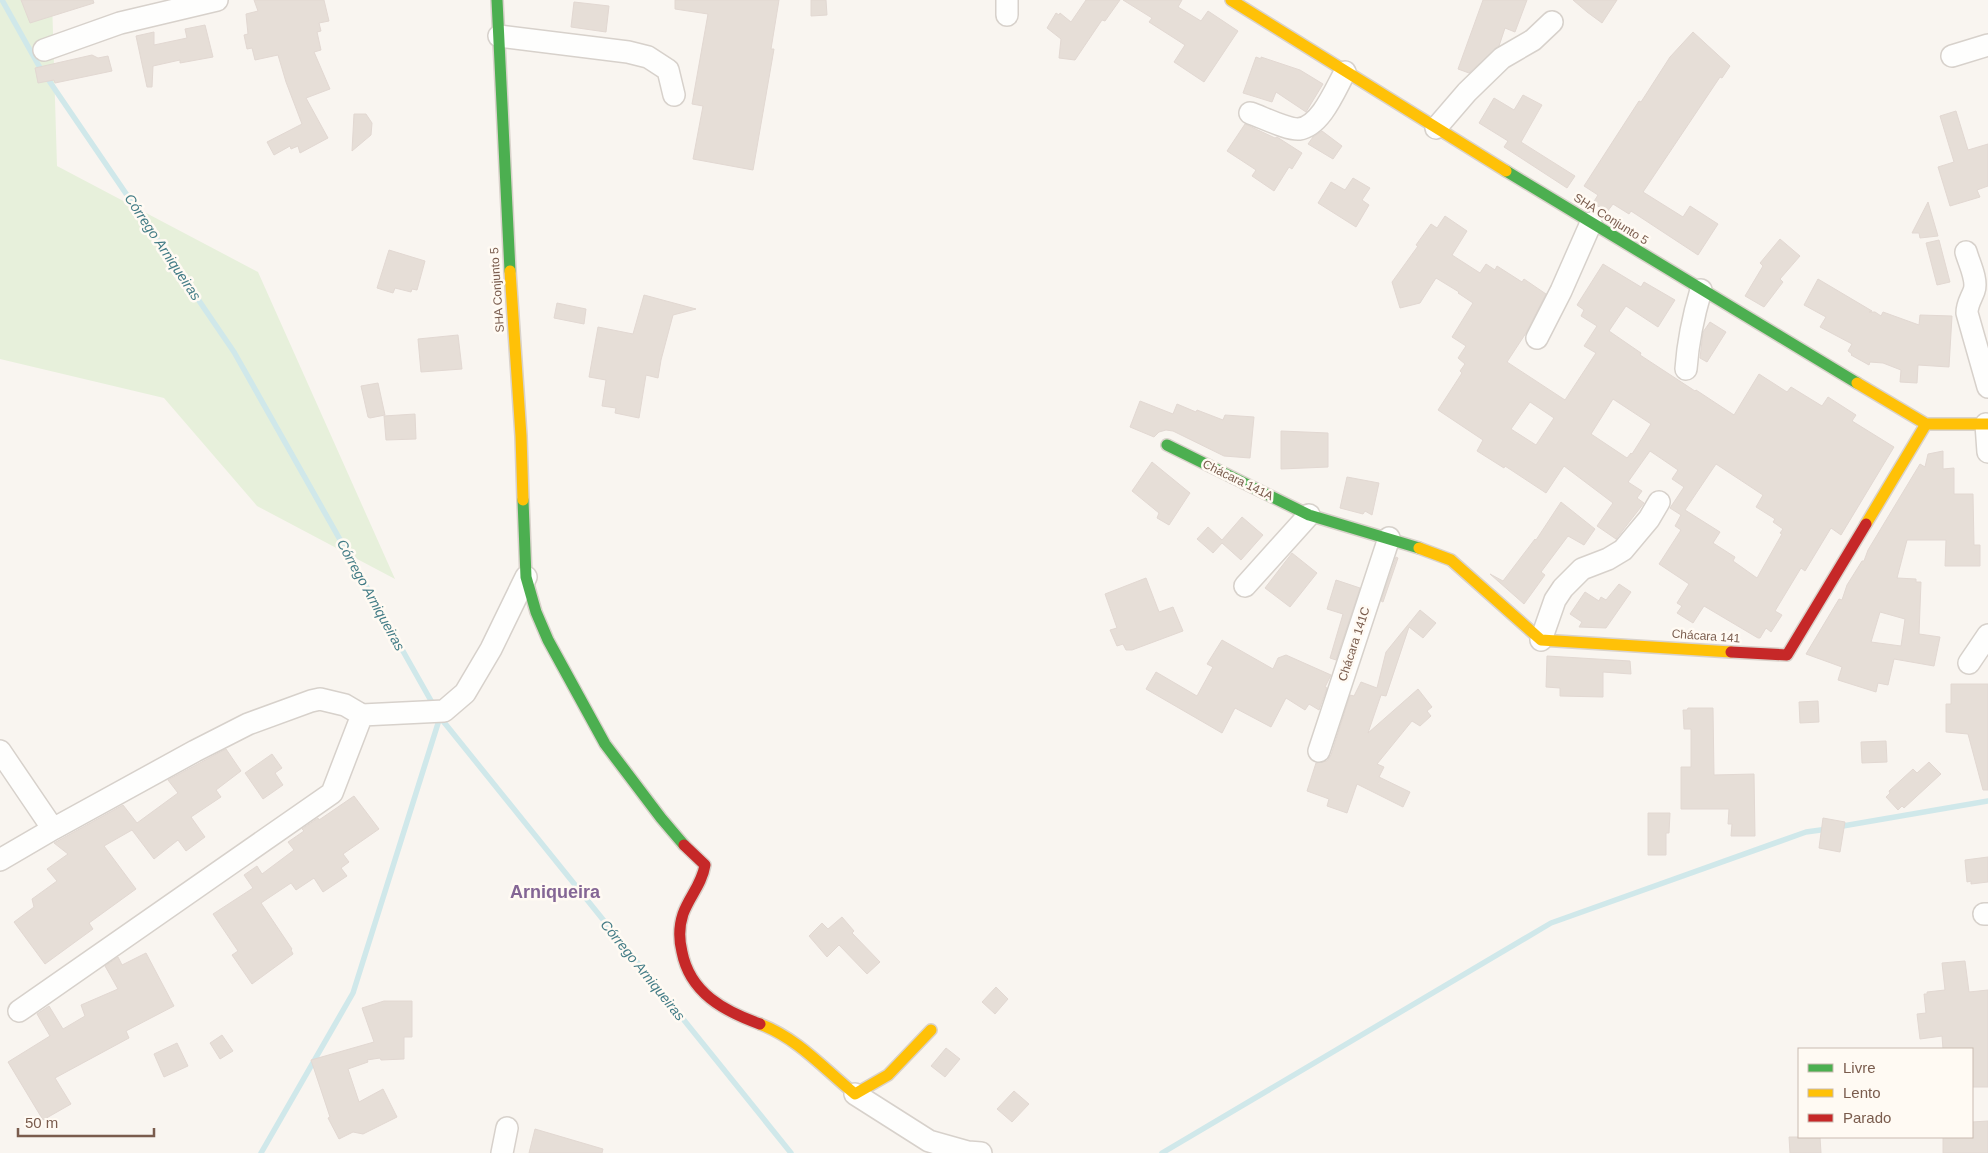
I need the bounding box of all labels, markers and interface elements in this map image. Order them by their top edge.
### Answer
street label: SHA Conjunto 5 [1571,190,1651,248]
water label: Córrego Arniqueiras [121,191,205,303]
street label: SHA Conjunto 5 [487,247,507,333]
street label: Chácara 141A [1200,457,1276,503]
water label: Córrego Arniqueiras [334,537,408,653]
street label: Chácara 141C [1335,605,1373,683]
street label: Chácara 141 [1671,627,1741,645]
district label: Arniqueira [510,882,601,902]
water label: Córrego Arniqueiras [598,916,688,1024]
legend [1798,1048,1973,1138]
text: Livre [1843,1059,1876,1076]
text: Lento [1843,1084,1881,1101]
scale bar [18,1106,154,1138]
text: Parado [1843,1109,1891,1126]
text: 50 m [25,1114,58,1131]

